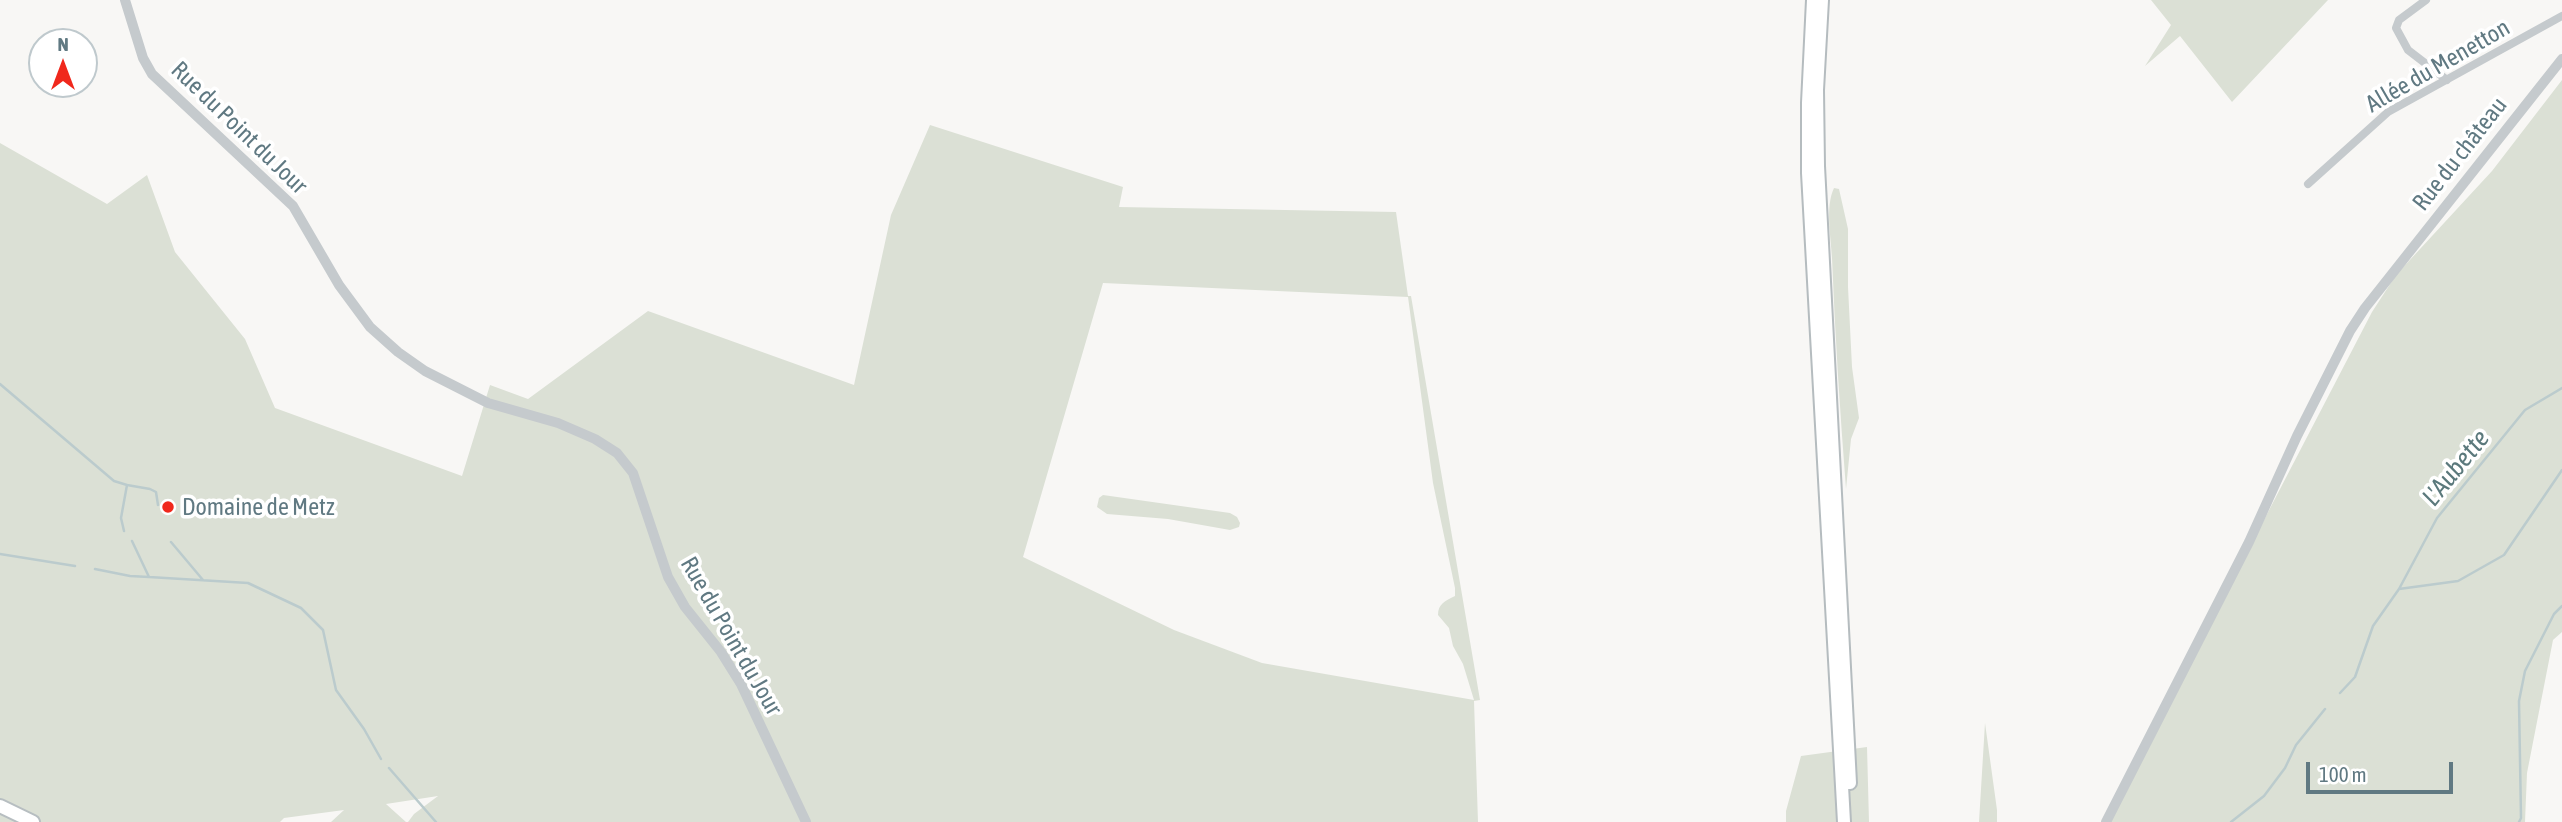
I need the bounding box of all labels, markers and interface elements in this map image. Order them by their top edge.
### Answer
street label: Allée du Menetton [2361,13,2515,119]
north arrow [28,28,98,98]
text: N [57,33,69,55]
street label: Rue du Point du Jour [165,56,313,200]
street label: Rue du château [2407,92,2513,216]
water label: L'Aubette [2416,424,2496,512]
place label: Domaine de Metz [182,493,335,521]
marker: Domaine de Metz [160,499,176,515]
street label: Rue du Point du Jour [674,552,788,720]
scale bar [2310,748,2457,792]
text: 100 m [2319,762,2367,786]

